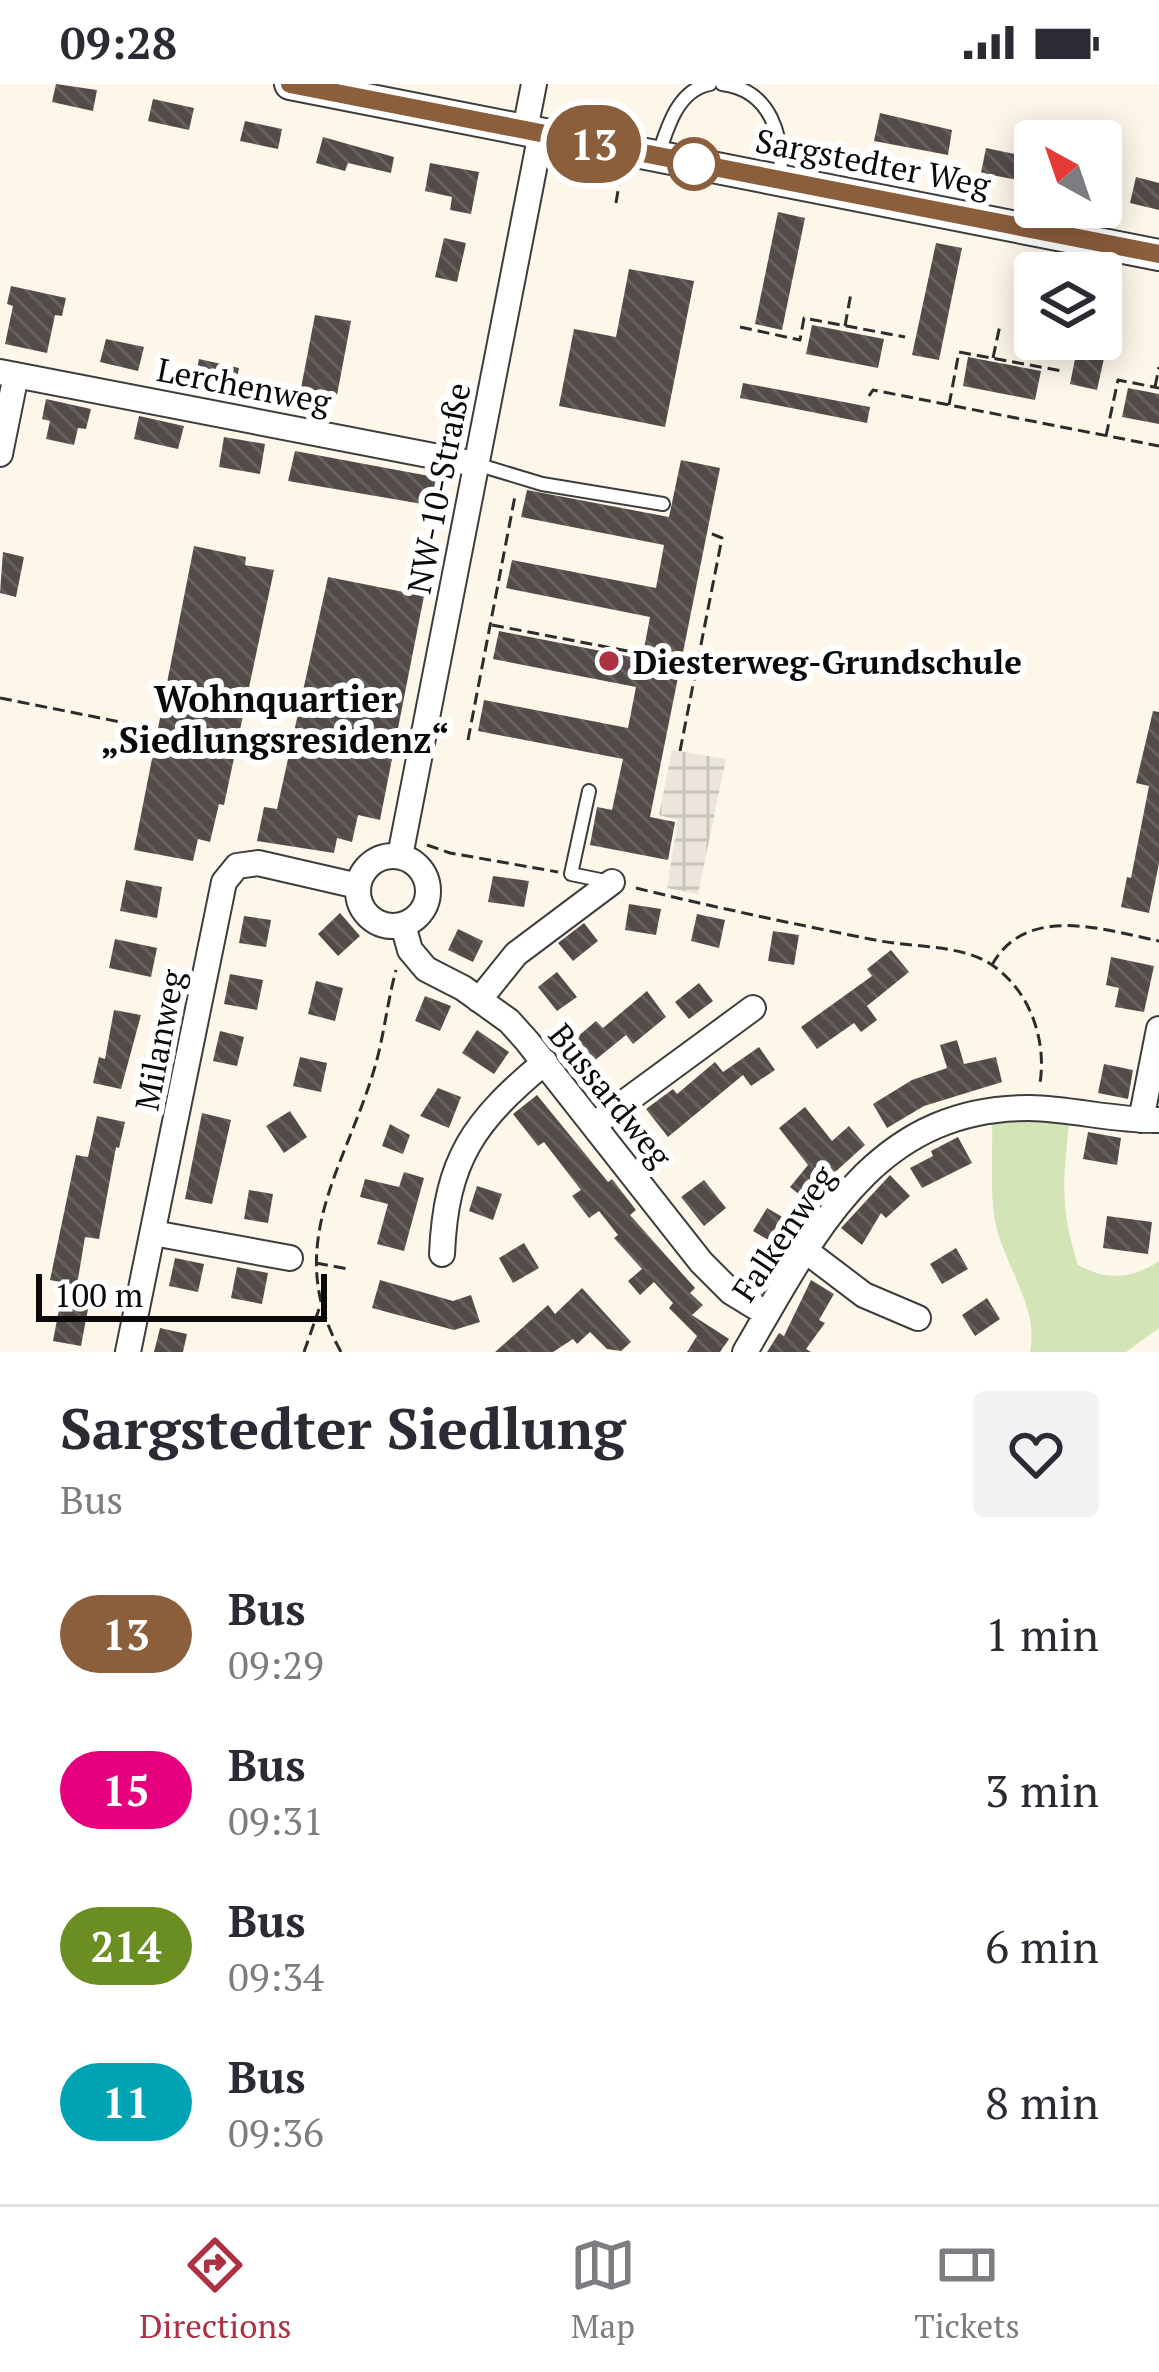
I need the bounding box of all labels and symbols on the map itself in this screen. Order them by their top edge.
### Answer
line badge: 13 [540,105,648,183]
street label: Sargstedter Weg [752,118,995,206]
north arrow [1014,120,1122,228]
unlabelled marker [669,139,719,189]
street label: Lerchenweg [154,347,335,423]
street label: NW-10-Straße [397,379,479,597]
place label: Diesterweg-Grundschule [633,640,1022,683]
marker: Diesterweg-Grundschule [596,648,622,674]
district label: Wohnquartier „Siedlungsresidenz“ [100,675,450,763]
street label: Milanweg [124,965,194,1114]
street label: Bussardweg [540,1014,683,1176]
street label: Falkenweg [722,1156,845,1309]
scale bar [36,1268,327,1321]

